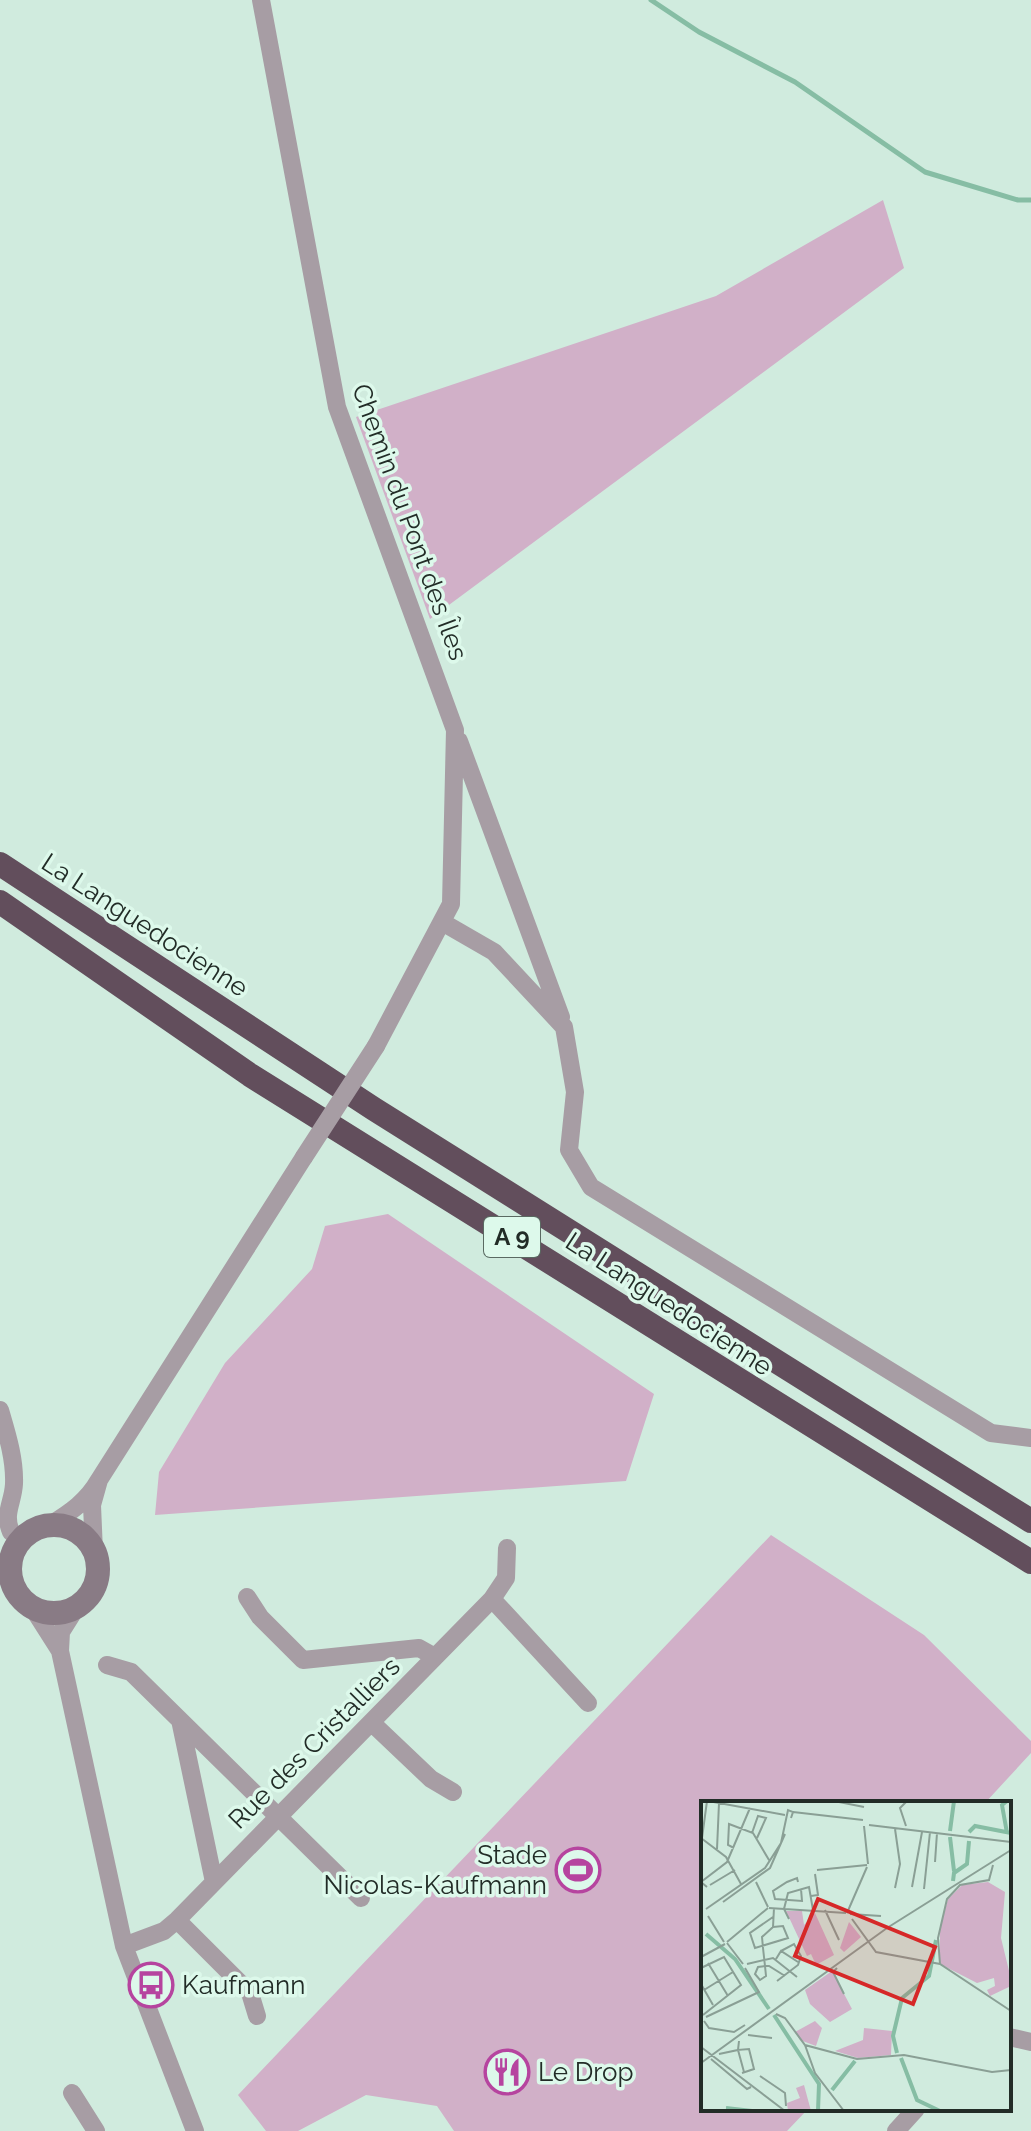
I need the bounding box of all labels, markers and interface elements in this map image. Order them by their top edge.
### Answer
street label: Chemin du Pont des Îles [346,380,474,664]
street label: La Languedocienne [36,847,254,1003]
road number: A 9 [484,1217,540,1257]
street label: La Languedocienne [560,1226,778,1382]
street label: Rue des Cristalliers [222,1651,406,1835]
inset map [701,1801,1011,2111]
place label: Stade Nicolas-Kaufmann [324,1840,547,1900]
sports icon: Stade Nicolas-Kaufmann [554,1846,602,1894]
bus stop icon: Kaufmann [127,1961,175,2009]
place label: Kaufmann [182,1970,305,2000]
restaurant icon: Le Drop [483,2048,531,2096]
place label: Le Drop [538,2057,634,2087]

